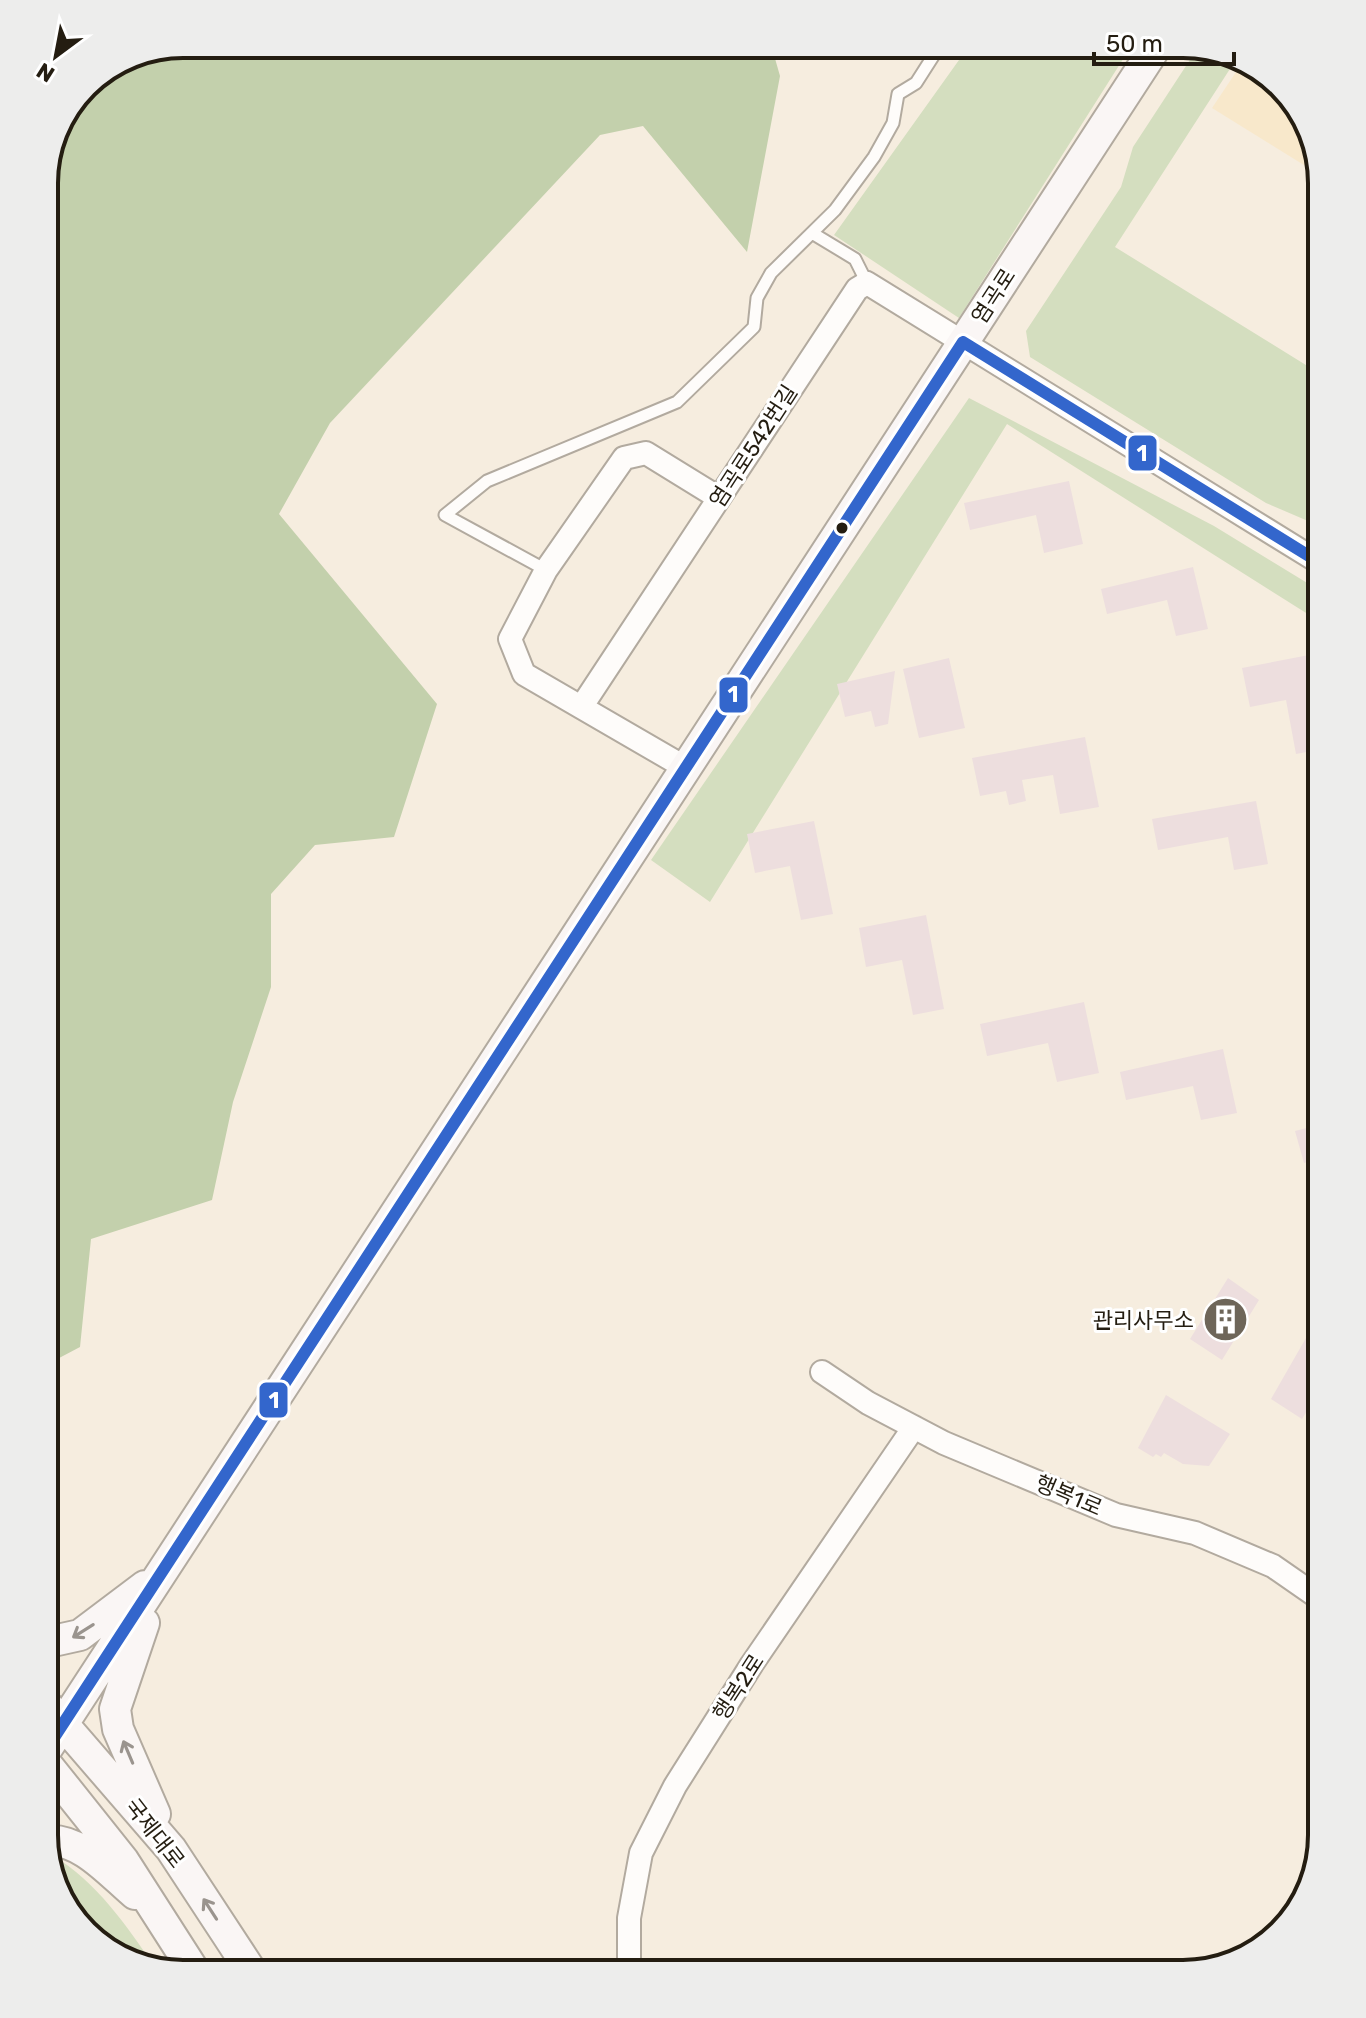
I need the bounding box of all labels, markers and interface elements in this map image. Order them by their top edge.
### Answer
north arrow [16,16,96,96]
scale bar [1094,16,1234,66]
text: 50 m [1106,30,1163,58]
text: N [32,57,60,88]
street label: 염곡로 [966,263,1021,329]
street label: 염곡로542번길 [704,380,803,513]
line badge: 1 [1127,434,1158,472]
text: 1 [1137,440,1147,467]
unlabelled marker [834,520,850,536]
line badge: 1 [718,676,749,714]
text: 1 [728,681,738,708]
building icon: 관리사무소 [1201,1296,1249,1344]
place label: 관리사무소 [1093,1307,1194,1334]
line badge: 1 [258,1381,289,1419]
text: 1 [269,1387,279,1414]
street label: 행복1로 [1031,1469,1106,1522]
one-way arrow [72,1623,95,1639]
street label: 행복2로 [707,1649,770,1726]
one-way arrow [119,1740,134,1765]
street label: 국제대로 [119,1793,190,1874]
one-way arrow [202,1898,218,1920]

